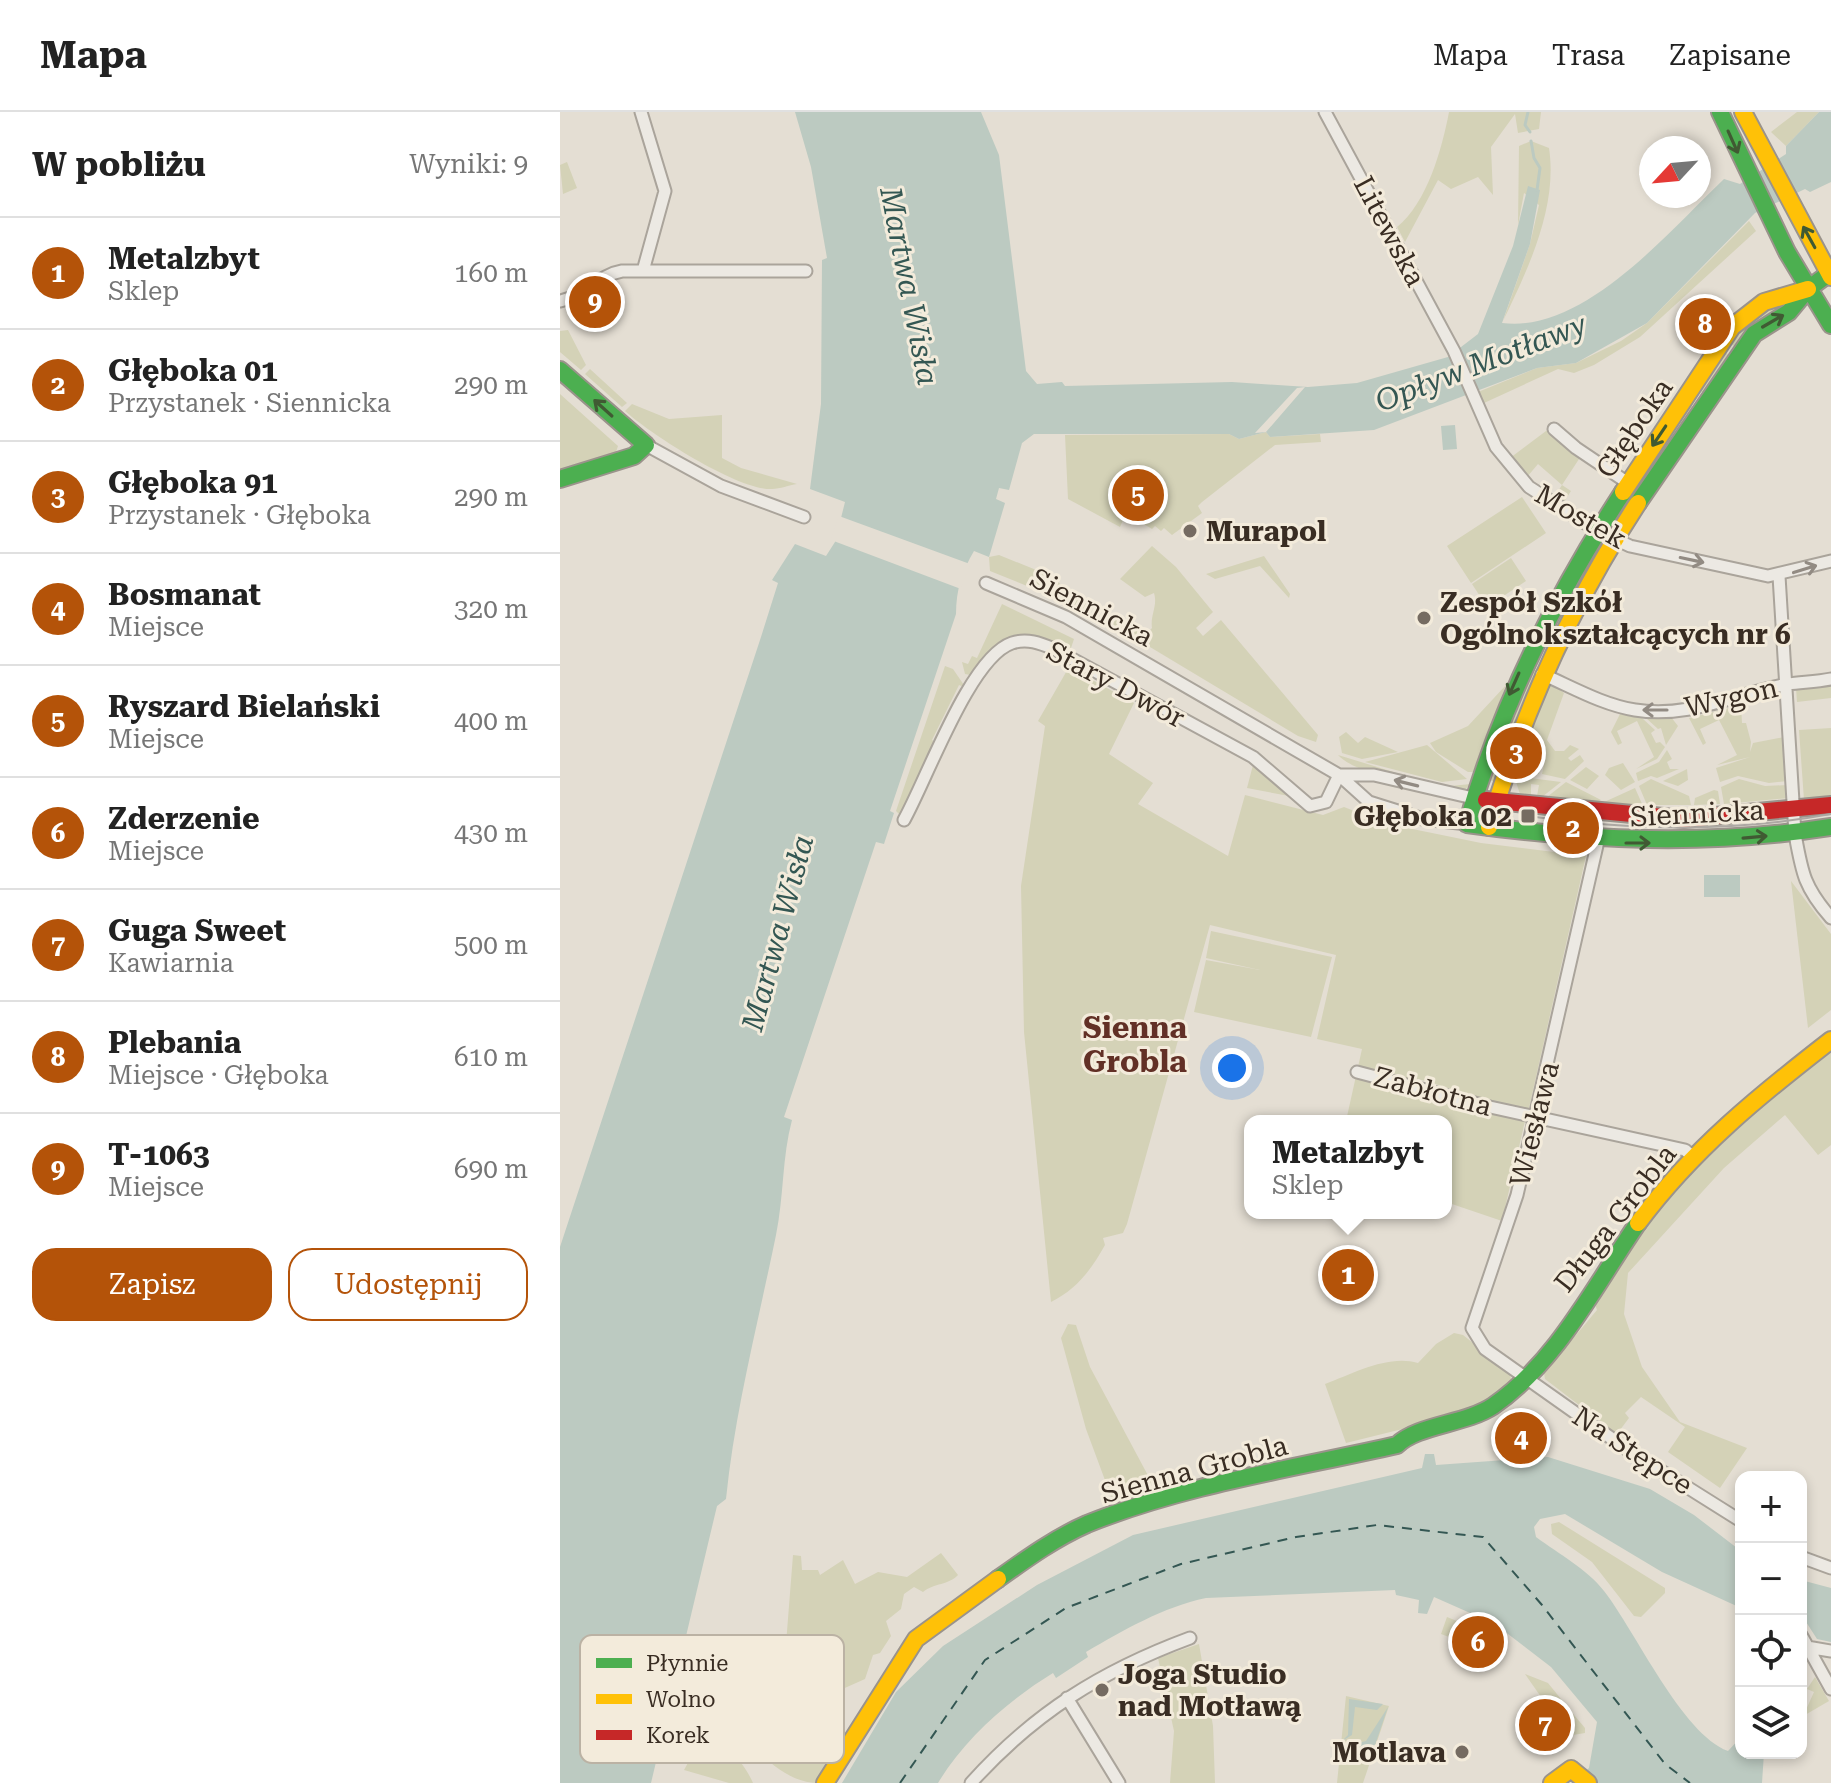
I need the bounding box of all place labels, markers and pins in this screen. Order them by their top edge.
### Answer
pin: 9 [569,272,621,332]
pin: 8 [1679,294,1731,354]
pin: 5 [1112,465,1164,525]
place label: Murapol [1206,515,1326,548]
marker: Murapol [1181,522,1199,540]
place label: Zespół Szkół Ogólnokształcących nr 6 [1440,586,1791,651]
marker: Zespół Szkół Ogólnokształcących nr 6 [1415,609,1433,627]
pin: 3 [1490,723,1542,783]
pin: 2 [1547,798,1599,858]
place label: Głęboka 02 [1353,800,1512,833]
marker: Głęboka 02 [1519,807,1537,825]
pin: 1 [1322,1245,1374,1305]
pin: 4 [1495,1408,1547,1468]
pin: 6 [1452,1612,1504,1672]
place label: Joga Studio nad Motławą [1118,1658,1302,1723]
marker: Joga Studio nad Motławą [1093,1681,1111,1699]
pin: 7 [1519,1695,1571,1755]
place label: Motlava [1332,1736,1447,1769]
marker: Motlava [1453,1743,1471,1761]

